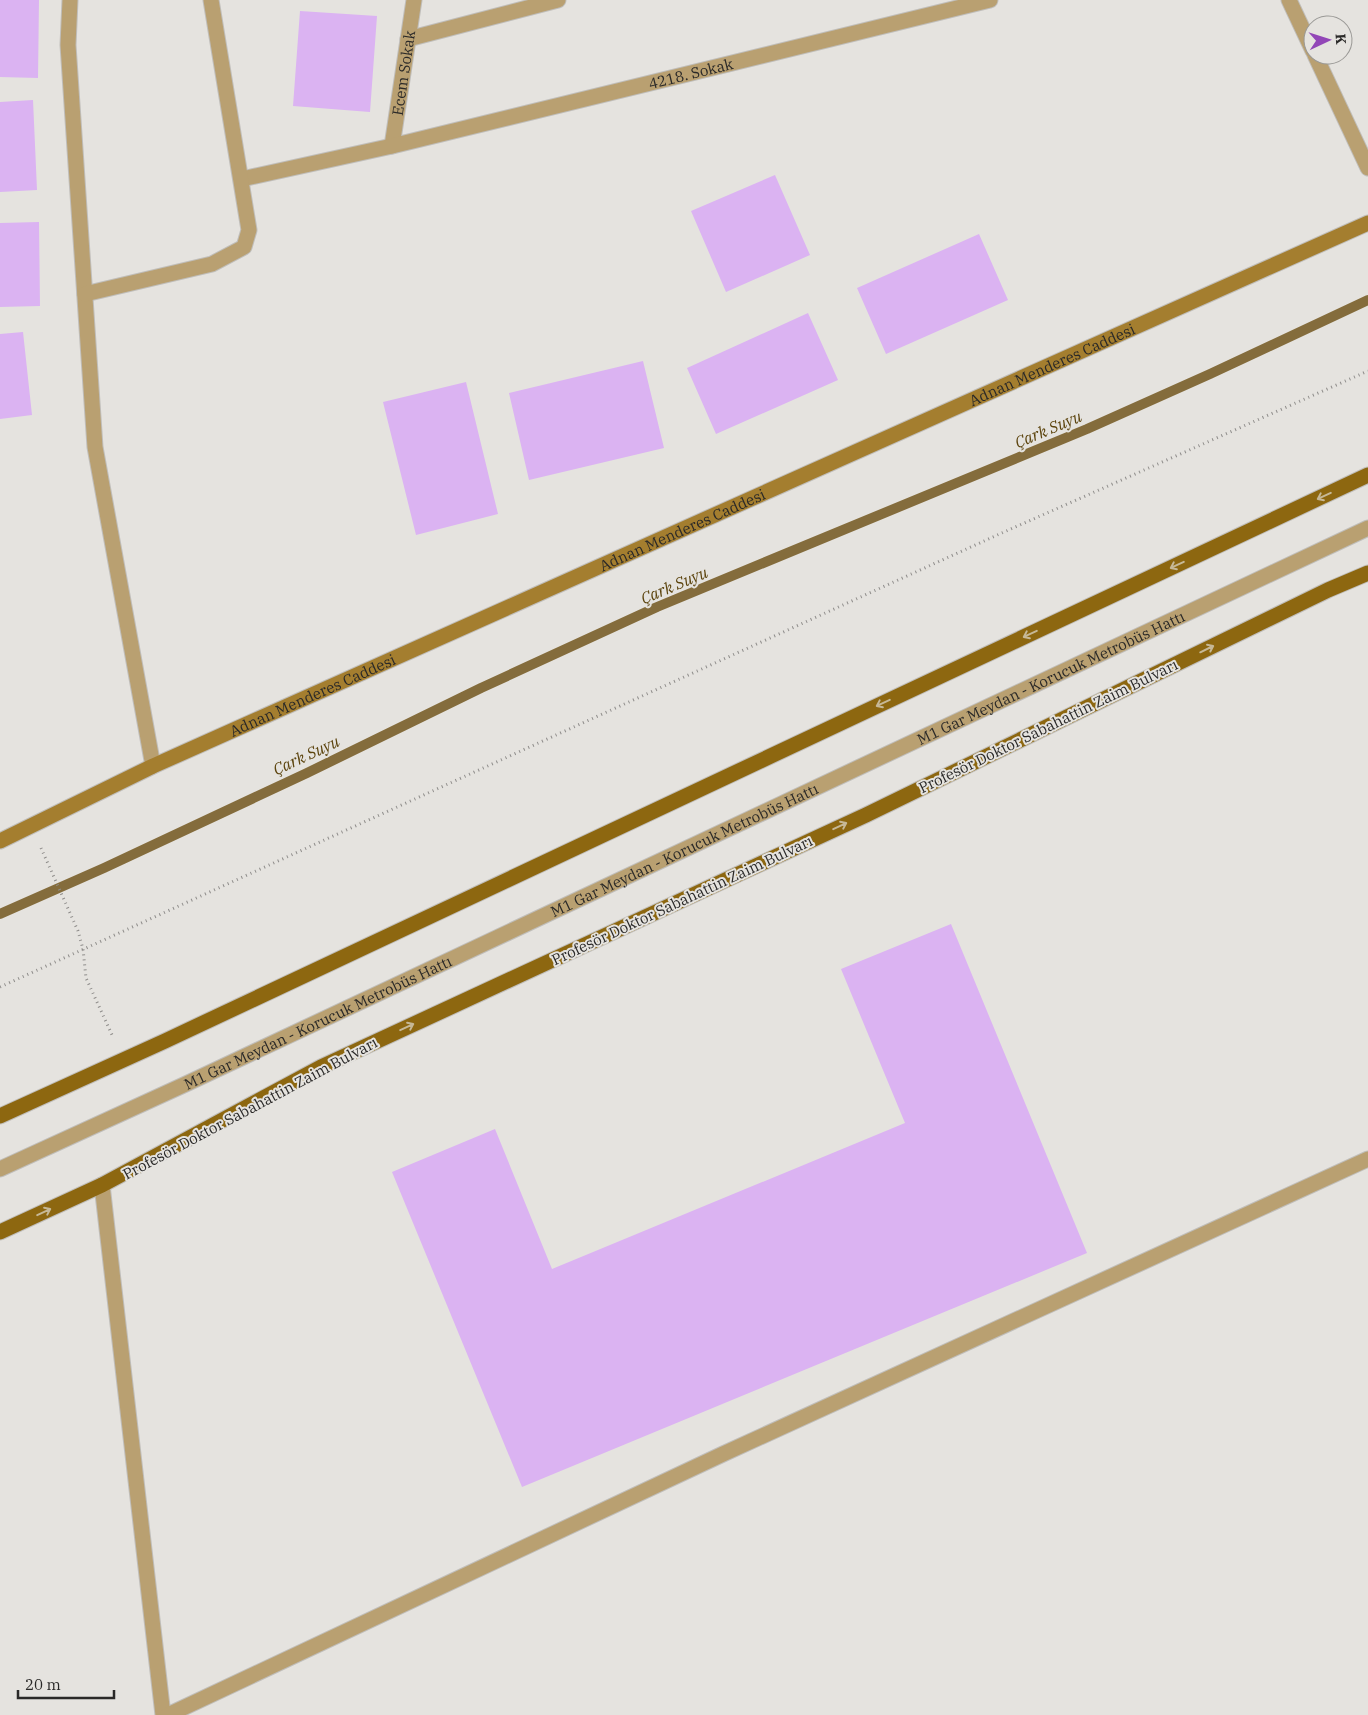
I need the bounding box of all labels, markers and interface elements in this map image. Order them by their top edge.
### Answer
north arrow [1303,15,1353,65]
street label: Ecem Sokak [387,29,419,117]
text: K [1332,33,1350,45]
street label: 4218. Sokak [646,54,735,93]
street label: Adnan Menderes Caddesi [966,319,1138,410]
water label: Çark Suyu [1011,406,1085,452]
street label: Adnan Menderes Caddesi [596,484,768,575]
one-way arrow [1317,491,1332,501]
one-way arrow [1170,560,1185,570]
water label: Çark Suyu [637,562,711,608]
street label: M1 Gar Meydan - Korucuk Metrobüs Hattı [914,606,1188,748]
one-way arrow [1023,630,1038,639]
one-way arrow [1199,643,1214,653]
street label: Adnan Menderes Caddesi [226,649,399,740]
street label: Profesör Doktor Sabahattin Zaim Bulvarı [915,655,1181,797]
one-way arrow [876,699,891,708]
water label: Çark Suyu [270,731,342,779]
street label: M1 Gar Meydan - Korucuk Metrobüs Hattı [547,778,821,921]
one-way arrow [833,821,848,831]
street label: Profesör Doktor Sabahattin Zaim Bulvarı [548,831,816,969]
street label: M1 Gar Meydan - Korucuk Metrobüs Hattı [181,951,455,1093]
one-way arrow [399,1022,414,1032]
street label: Profesör Doktor Sabahattin Zaim Bulvarı [119,1032,381,1183]
one-way arrow [36,1207,51,1216]
scale bar [18,1668,114,1700]
text: 20 m [25,1675,61,1694]

